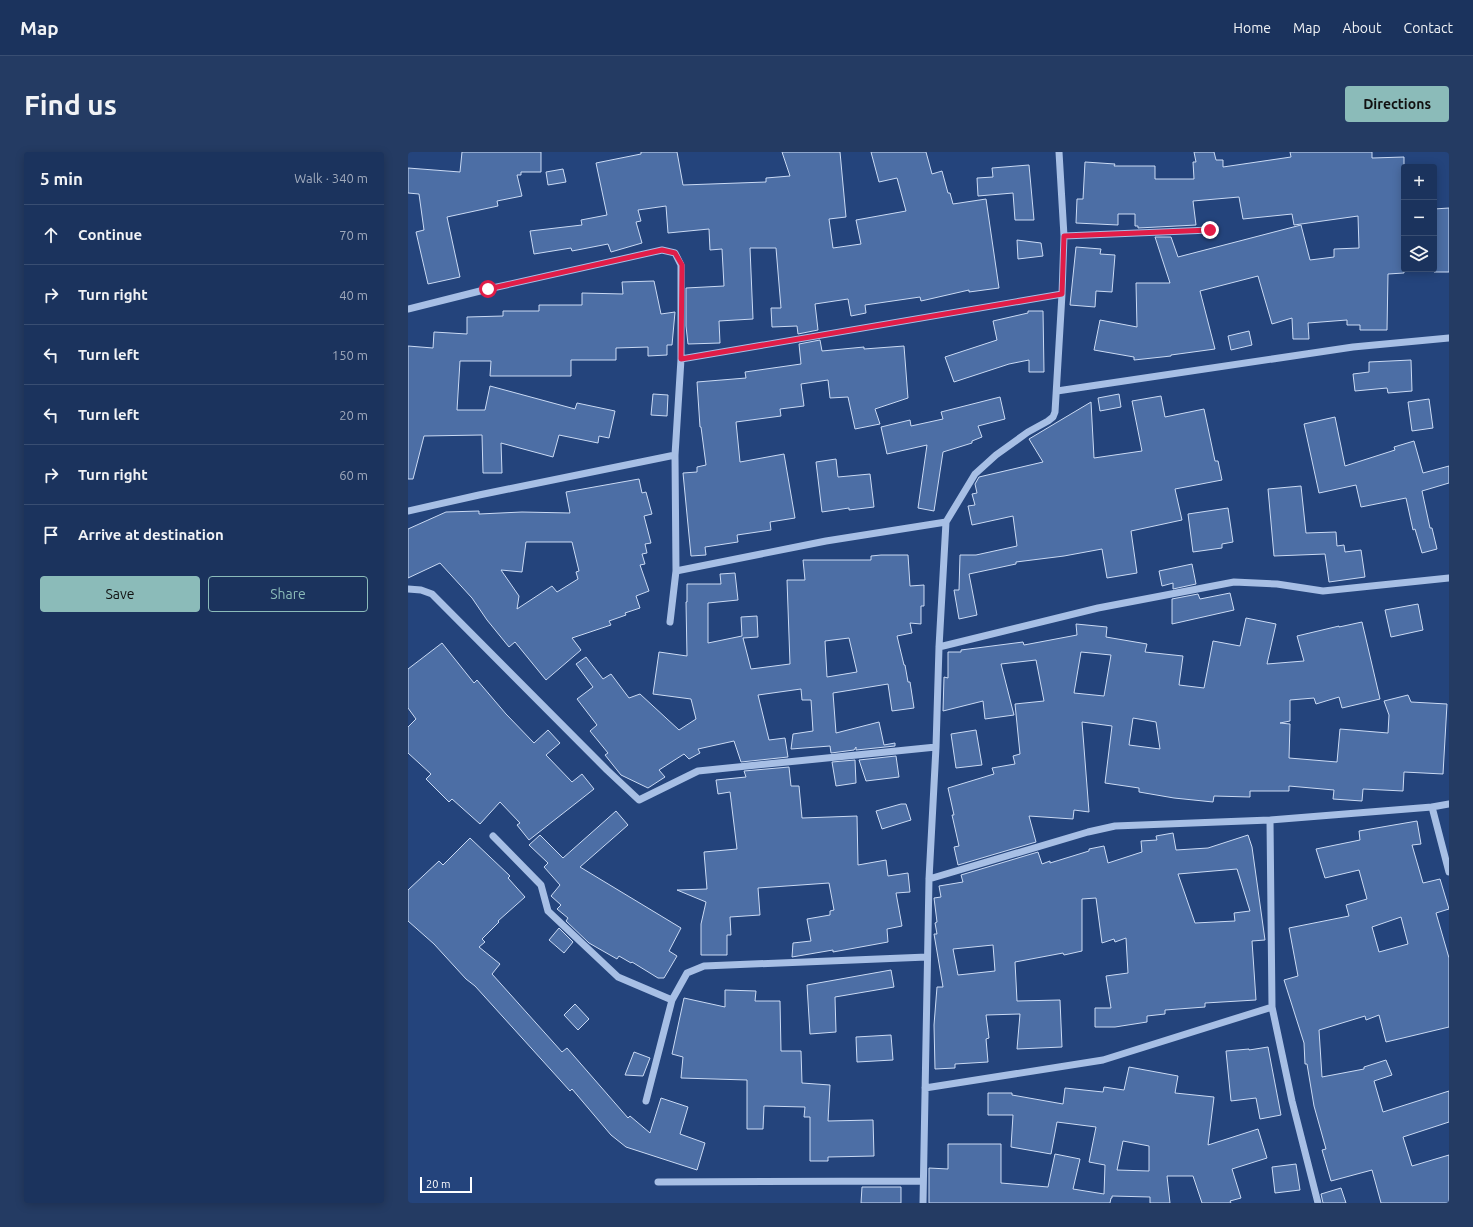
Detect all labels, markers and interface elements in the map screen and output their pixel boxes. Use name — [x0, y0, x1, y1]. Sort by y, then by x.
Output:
text: Map — [20, 17, 59, 39]
text: Home — [1233, 20, 1271, 36]
text: Map — [1293, 20, 1321, 36]
text: About — [1343, 20, 1382, 36]
text: Contact — [1404, 20, 1453, 36]
button: Directions — [1345, 86, 1449, 122]
text: Find us — [24, 89, 117, 120]
map controls — [1401, 164, 1437, 272]
button: + — [1401, 164, 1437, 200]
text: 5 min — [40, 169, 83, 188]
text: Walk · 340 m — [294, 171, 368, 185]
button: − — [1401, 200, 1437, 236]
route end — [1201, 221, 1219, 239]
icon: ahead — [40, 224, 62, 246]
text: Continue — [78, 226, 142, 243]
text: 70 m — [339, 228, 368, 242]
button: layers — [1401, 236, 1437, 272]
route start — [479, 280, 497, 298]
icon: right — [40, 284, 62, 306]
text: Turn right — [78, 286, 148, 303]
text: 40 m — [339, 288, 368, 302]
icon: left — [40, 344, 62, 366]
text: Turn left — [78, 346, 139, 363]
text: 150 m — [332, 348, 368, 362]
icon: left — [40, 404, 62, 426]
text: Turn left — [78, 406, 139, 423]
text: 20 m — [339, 408, 368, 422]
icon: right — [40, 464, 62, 486]
text: Turn right — [78, 466, 148, 483]
text: 60 m — [339, 468, 368, 482]
icon: arrive — [40, 524, 62, 546]
text: Arrive at destination — [78, 526, 224, 543]
button: Save — [40, 576, 200, 612]
button: Share — [208, 576, 368, 612]
scale bar — [420, 1175, 472, 1194]
text: 20 m — [426, 1178, 450, 1190]

